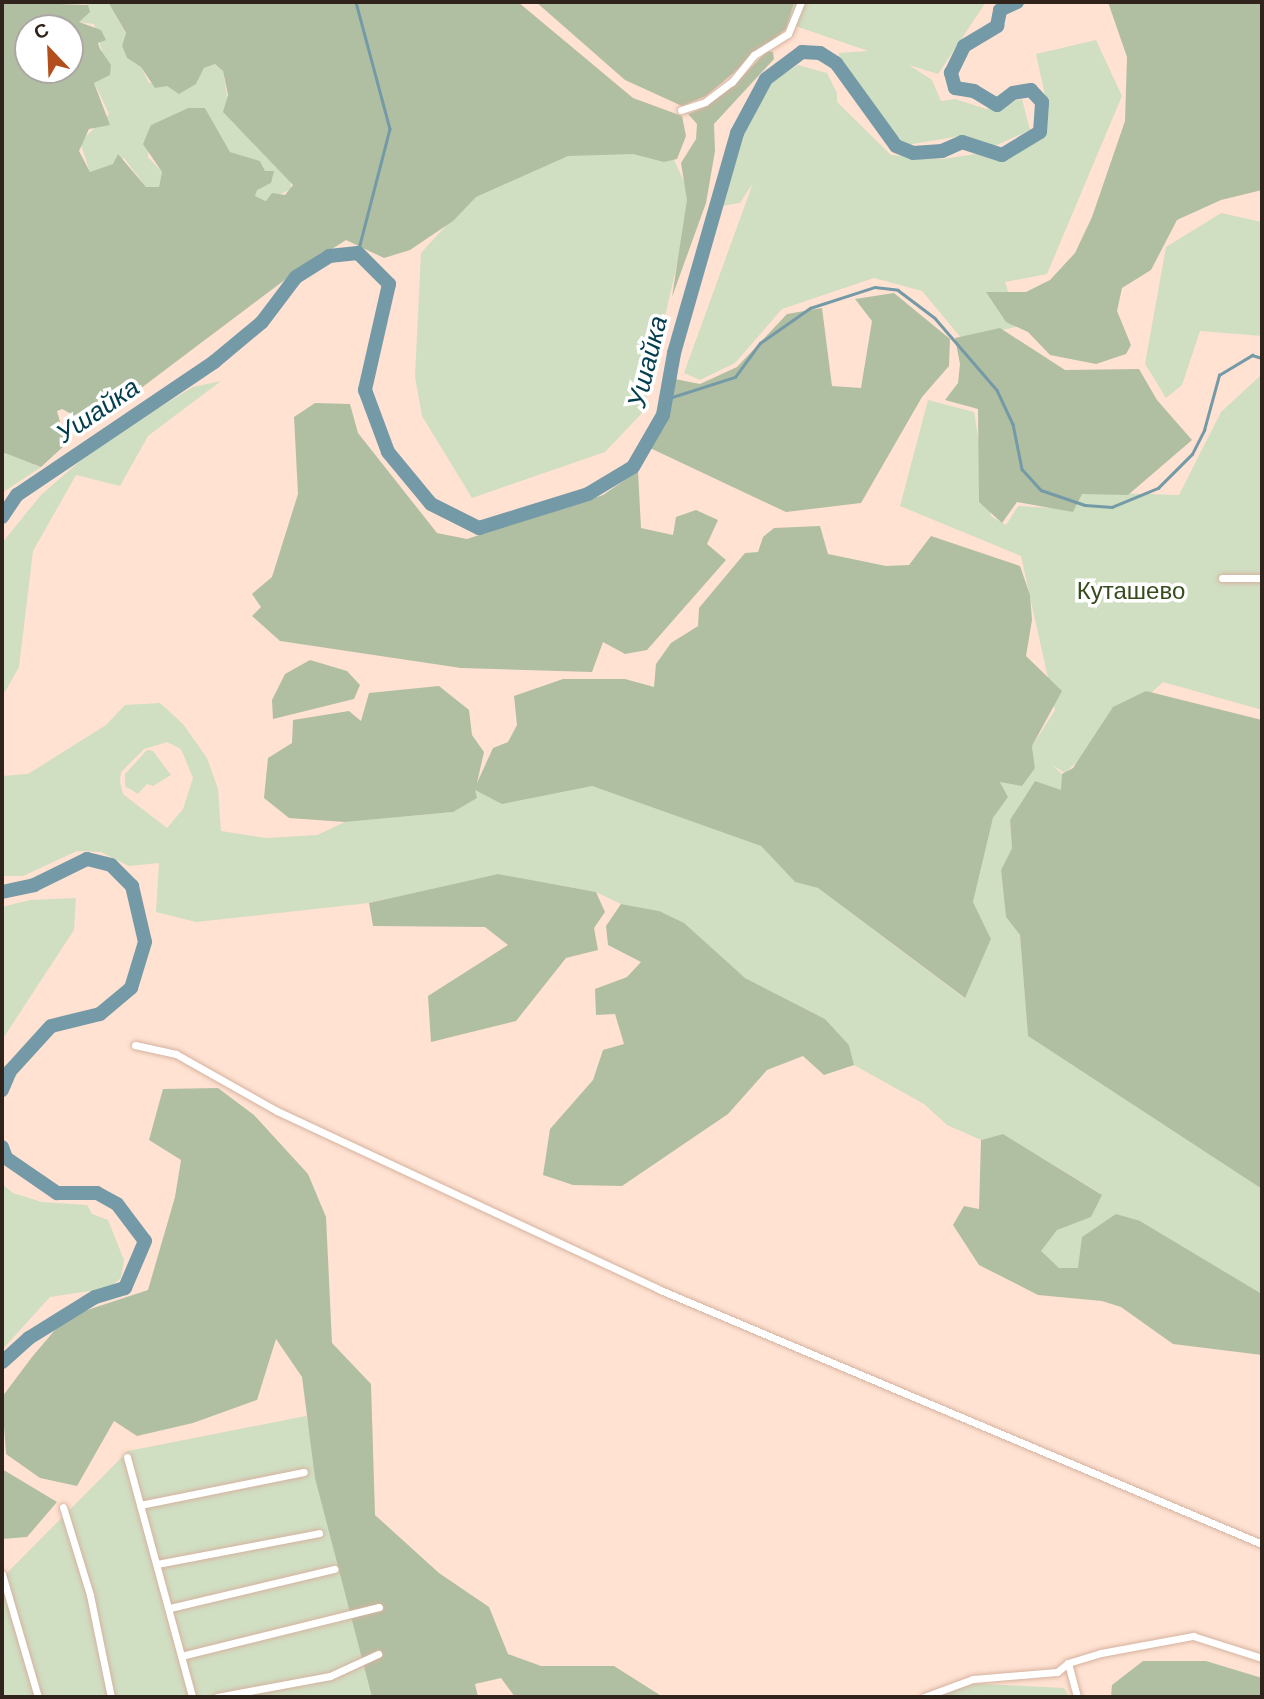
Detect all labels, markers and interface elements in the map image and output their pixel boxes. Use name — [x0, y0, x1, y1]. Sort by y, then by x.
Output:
north arrow — [14, 14, 84, 84]
text: С — [30, 17, 53, 45]
water label: Ушайка — [622, 313, 674, 411]
water label: Ушайка — [50, 372, 146, 450]
park label: Куташево — [1077, 577, 1185, 605]

